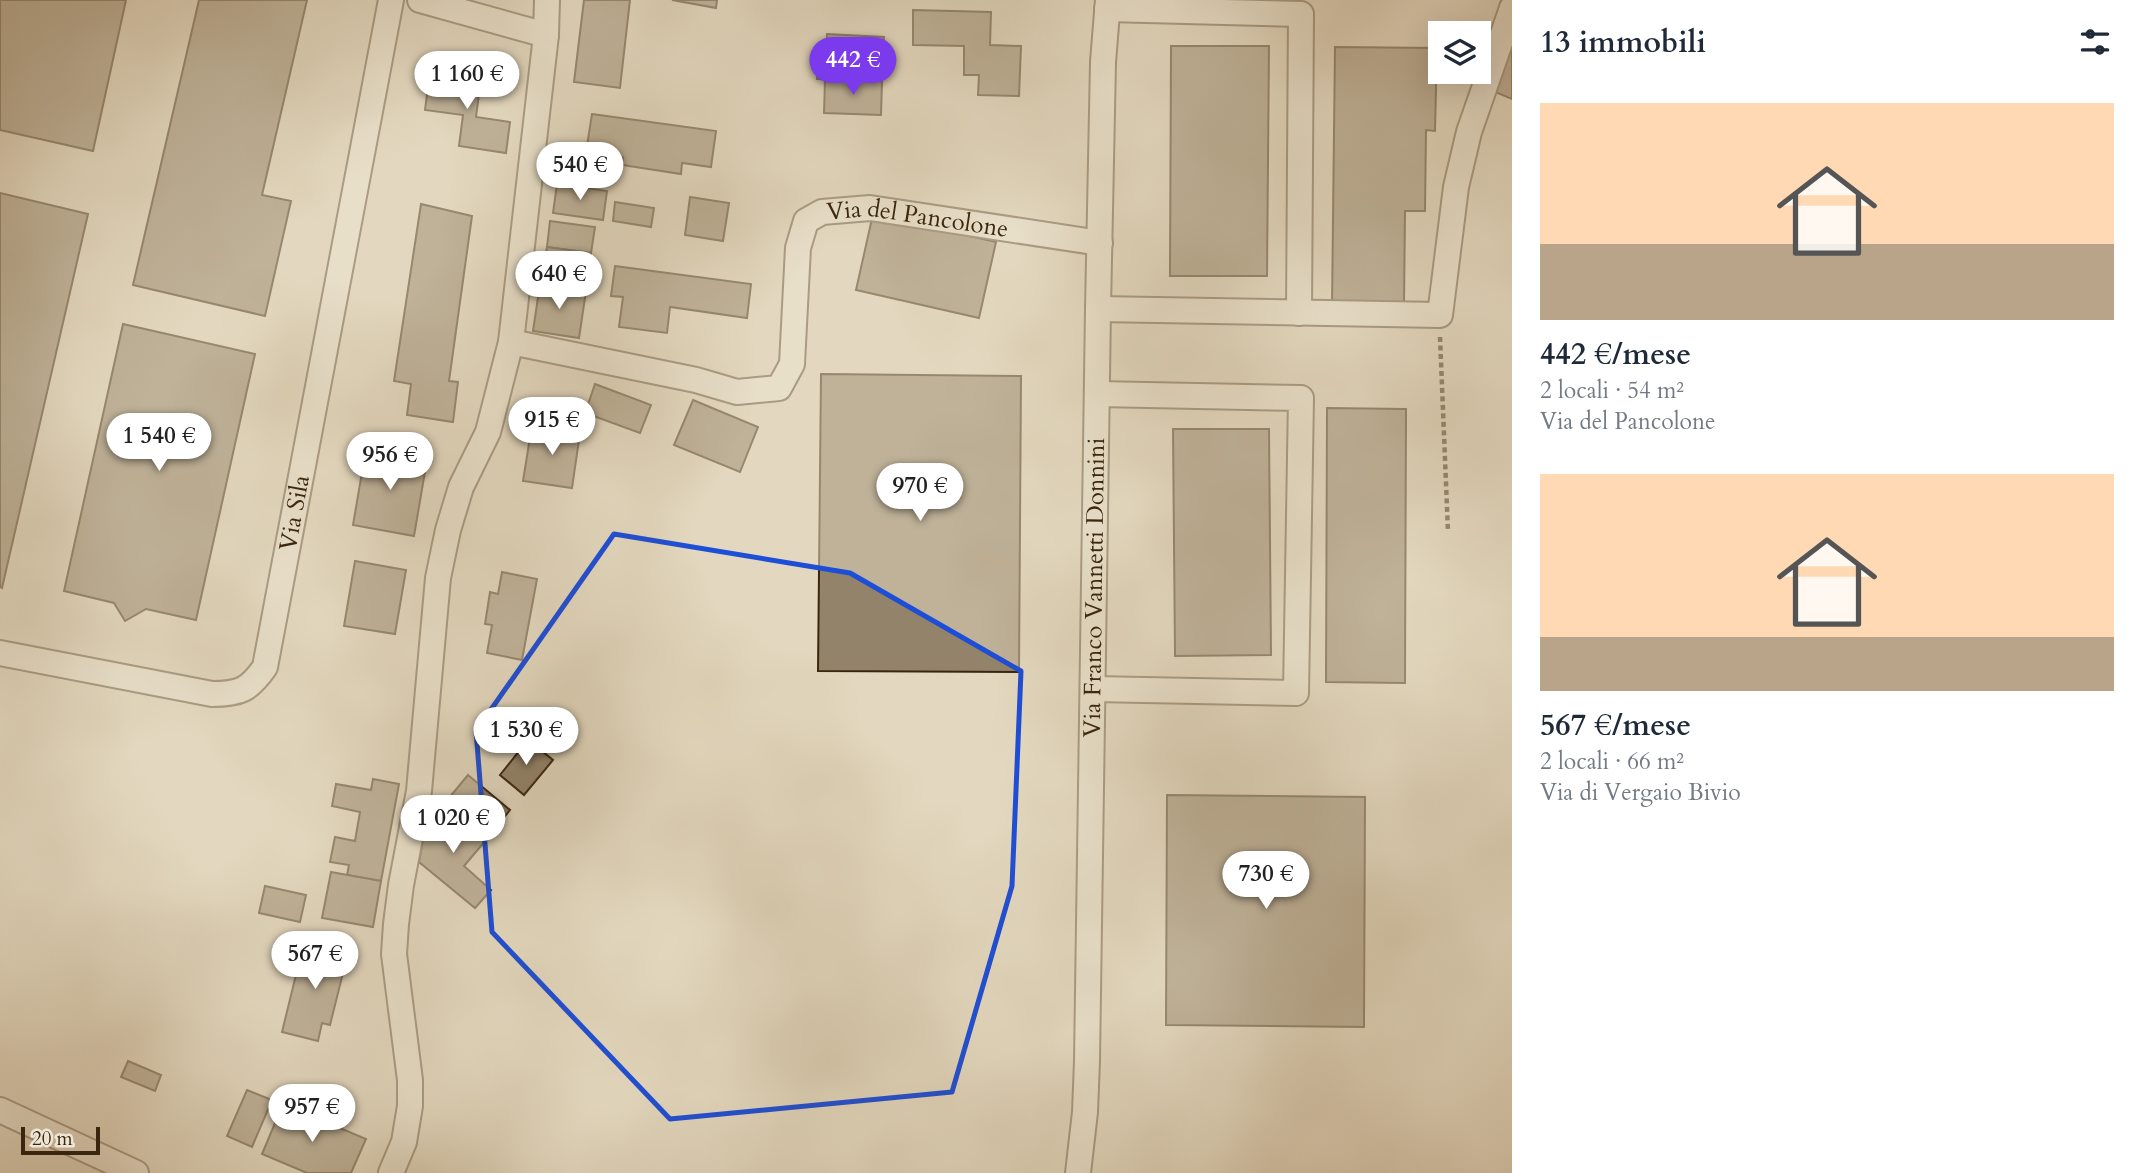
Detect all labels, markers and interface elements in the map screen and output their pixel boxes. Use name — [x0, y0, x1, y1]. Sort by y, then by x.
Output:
map controls — [1428, 21, 1491, 84]
button: layers — [1428, 21, 1491, 84]
text: 13 immobili — [1540, 22, 1706, 63]
icon: filters — [2076, 23, 2114, 61]
pin: 442 € — [804, 38, 902, 97]
text: 442 € — [825, 44, 881, 75]
pin: 1 160 € — [402, 52, 532, 111]
text: 1 160 € — [430, 58, 504, 89]
pin: 540 € — [531, 142, 629, 202]
icon: home — [1764, 148, 1890, 274]
text: 540 € — [552, 149, 608, 180]
street label: Via del Pancolone — [825, 192, 1011, 246]
pin: 640 € — [510, 252, 608, 311]
text: 640 € — [531, 258, 587, 289]
text: 442 €/mese — [1540, 334, 1691, 375]
text: 2 locali · 54 m² — [1540, 375, 1684, 406]
pin: 915 € — [503, 398, 601, 457]
text: 915 € — [524, 404, 580, 435]
text: Via del Pancolone — [1540, 406, 1716, 437]
pin: 1 540 € — [94, 414, 224, 473]
text: 1 540 € — [122, 420, 196, 451]
pin: 956 € — [341, 433, 439, 492]
street label: Via Franco Vannetti Donnini — [1076, 437, 1113, 738]
text: 956 € — [362, 439, 418, 470]
pin: 970 € — [871, 463, 969, 523]
text: 970 € — [892, 470, 948, 501]
street label: Via Sila — [271, 472, 318, 554]
icon: home — [1764, 519, 1890, 645]
text: 567 €/mese — [1540, 705, 1691, 746]
pin: 1 530 € — [461, 708, 591, 767]
text: 1 530 € — [489, 714, 563, 745]
text: 2 locali · 66 m² — [1540, 746, 1684, 777]
text: Via di Vergaio Bivio — [1540, 777, 1741, 808]
pin: 1 020 € — [388, 796, 518, 855]
text: 1 020 € — [416, 802, 490, 833]
pin: 730 € — [1217, 852, 1315, 911]
text: 730 € — [1238, 858, 1294, 889]
pin: 567 € — [266, 932, 364, 991]
text: 567 € — [287, 938, 343, 969]
pin: 957 € — [263, 1084, 361, 1144]
text: 957 € — [284, 1091, 340, 1122]
scale bar — [21, 1124, 100, 1156]
text: 20 m — [32, 1126, 73, 1152]

